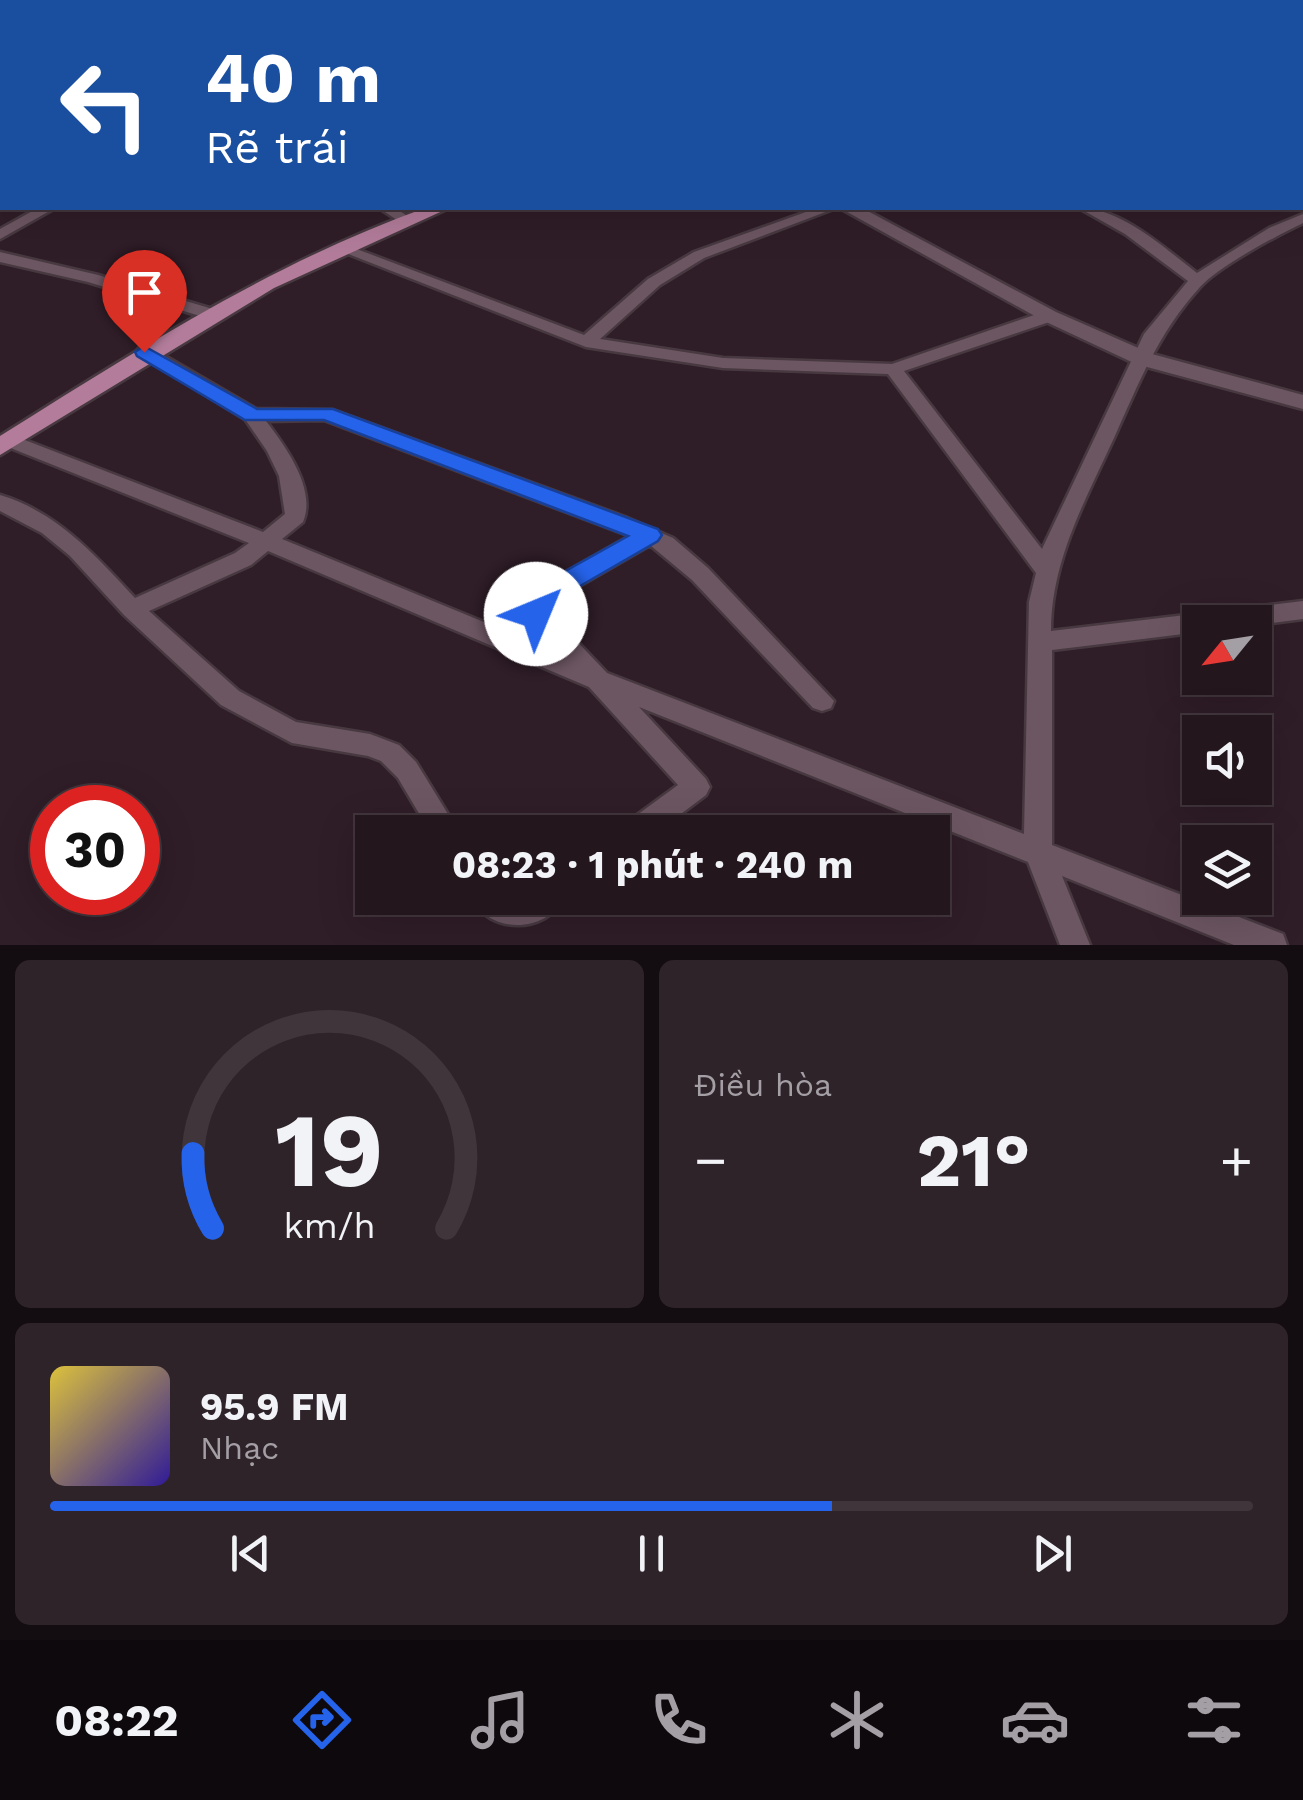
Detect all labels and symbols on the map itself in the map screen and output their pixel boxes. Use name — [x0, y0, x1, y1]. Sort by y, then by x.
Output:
pin — [102, 250, 187, 353]
position arrow — [484, 562, 588, 666]
north arrow — [1182, 605, 1272, 695]
speed limit sign: 30 — [30, 785, 160, 915]

